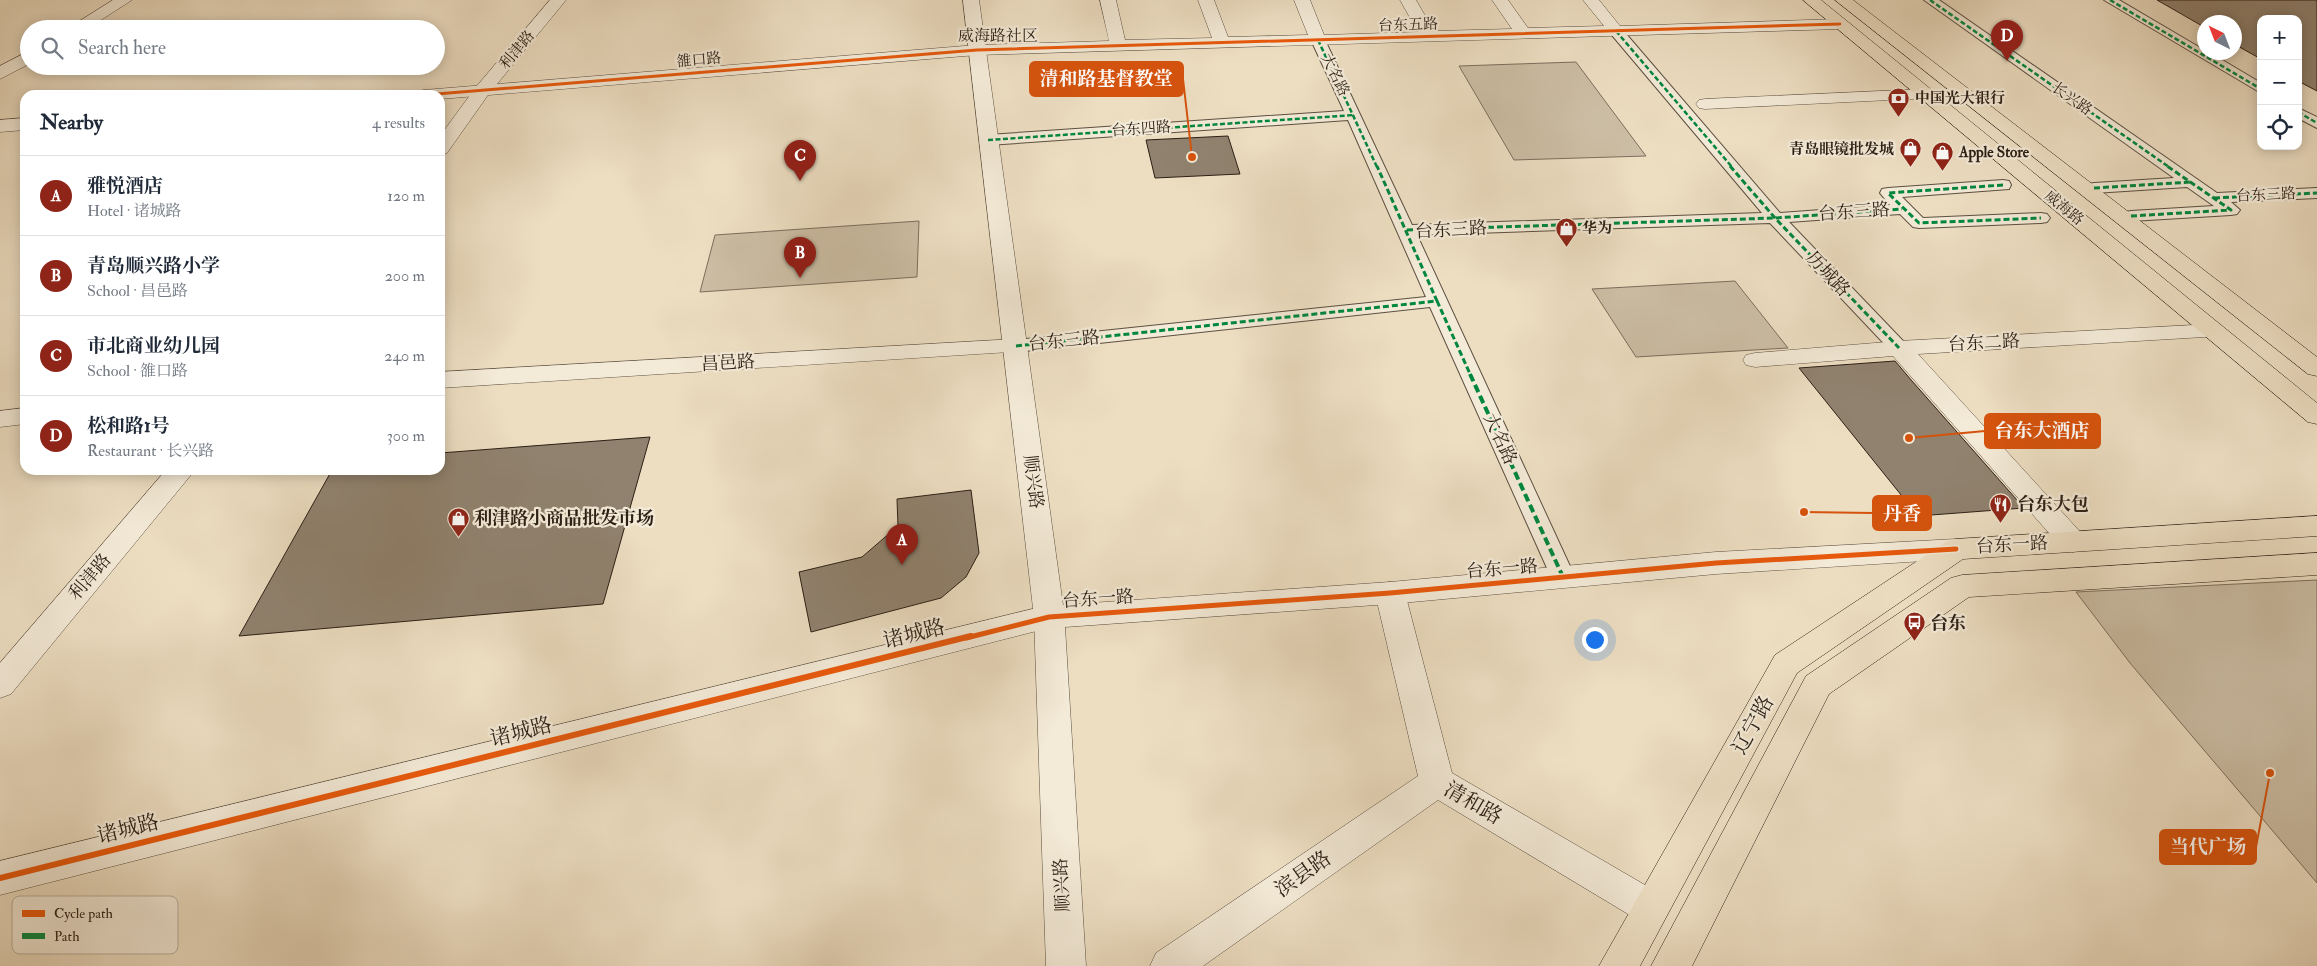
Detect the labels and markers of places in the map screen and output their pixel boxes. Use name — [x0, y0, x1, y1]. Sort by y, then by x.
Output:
pin: D — [1991, 20, 2023, 61]
callout: 清和路基督教堂 — [1030, 62, 1183, 96]
bank icon: 中国光大银行 — [1887, 86, 1911, 117]
place label: 中国光大银行 — [1915, 89, 2005, 108]
shop icon: 青岛眼镜批发城 — [1898, 137, 1922, 168]
pin: C — [784, 140, 816, 181]
place label: 青岛眼镜批发城 — [1789, 140, 1894, 159]
shop icon: Apple Store — [1931, 140, 1955, 171]
place label: Apple Store — [1958, 143, 2030, 163]
shop icon: 华为 — [1554, 216, 1578, 247]
place label: 华为 — [1582, 219, 1612, 238]
pin: B — [784, 237, 816, 278]
callout: 台东大酒店 — [1985, 414, 2100, 448]
restaurant icon: 台东大包 — [1989, 492, 2013, 523]
place label: 台东大包 — [2017, 493, 2089, 516]
callout: 丹香 — [1873, 496, 1931, 530]
shop icon: 利津路小商品批发市场 — [446, 506, 470, 537]
place label: 利津路小商品批发市场 — [474, 507, 654, 530]
pin: A — [886, 524, 918, 565]
bus stop icon: 台东 — [1902, 611, 1926, 642]
place label: 台东 — [1930, 612, 1966, 635]
callout: 当代广场 — [2160, 830, 2256, 864]

